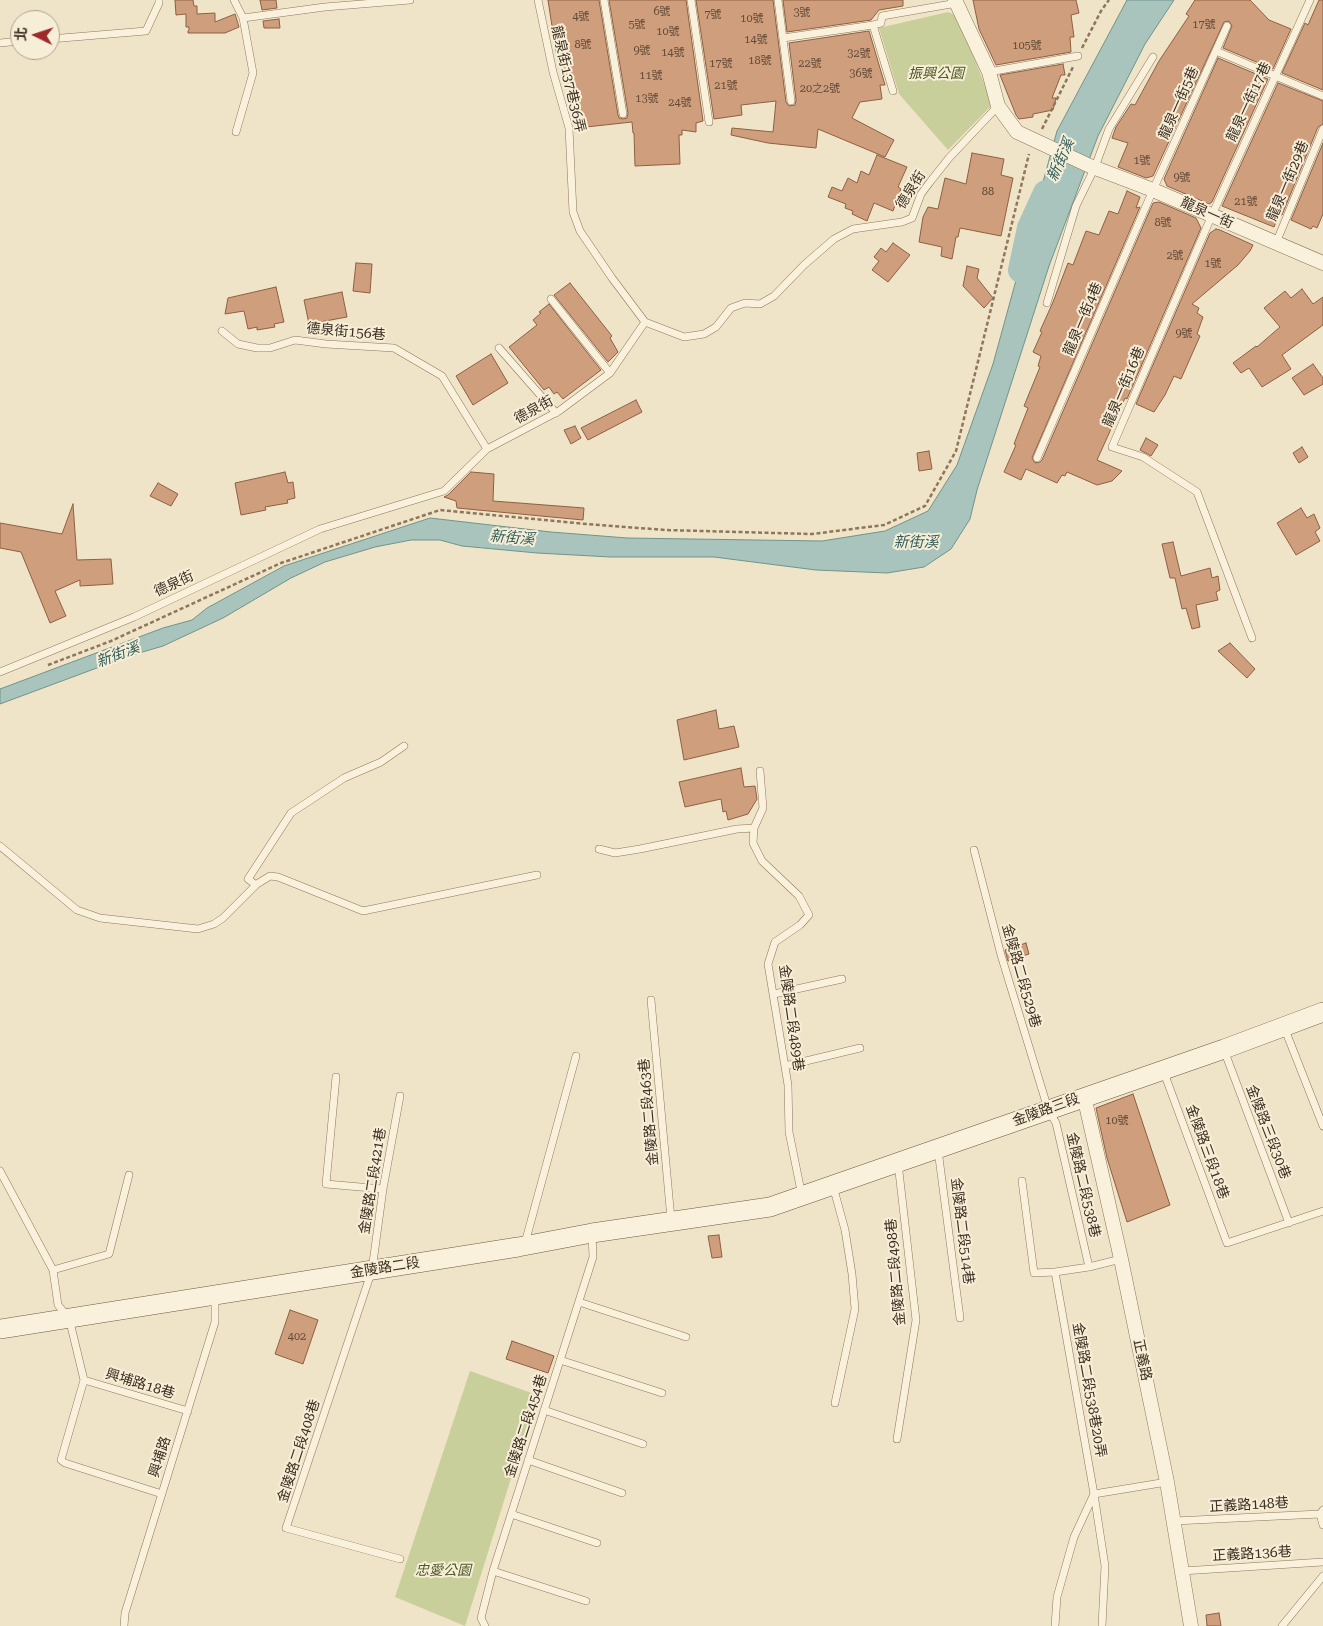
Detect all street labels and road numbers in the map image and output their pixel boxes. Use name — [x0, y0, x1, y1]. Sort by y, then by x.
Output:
street label: 龍泉街137巷36弄 — [548, 24, 588, 134]
street label: 龍泉一街17巷 — [1223, 60, 1275, 144]
street label: 龍泉一街5巷 — [1155, 64, 1203, 142]
street label: 龍泉一街29巷 — [1264, 138, 1312, 224]
street label: 德泉街 — [893, 168, 929, 212]
street label: 龍泉一街 — [1178, 194, 1236, 232]
street label: 龍泉一街4巷 — [1060, 280, 1106, 358]
street label: 德泉街156巷 — [306, 320, 386, 344]
street label: 龍泉一街16巷 — [1100, 344, 1148, 430]
street label: 德泉街 — [512, 392, 556, 428]
street label: 德泉街 — [151, 568, 197, 600]
street label: 金陵路二段529巷 — [998, 922, 1044, 1030]
street label: 金陵路二段489巷 — [775, 964, 807, 1072]
street label: 金陵路二段463巷 — [636, 1058, 662, 1166]
street label: 金陵路三段30巷 — [1242, 1082, 1294, 1182]
street label: 金陵路三段 — [1010, 1090, 1082, 1130]
street label: 金陵路三段18巷 — [1182, 1102, 1232, 1202]
street label: 金陵路二段421巷 — [356, 1127, 390, 1235]
street label: 金陵路二段538巷 — [1063, 1131, 1103, 1239]
street label: 金陵路二段514巷 — [947, 1177, 977, 1285]
street label: 金陵路二段498巷 — [883, 1218, 909, 1326]
street label: 金陵路二段 — [349, 1254, 421, 1282]
street label: 金陵路二段538巷20弄 — [1069, 1321, 1109, 1459]
street label: 正義路 — [1129, 1338, 1155, 1382]
street label: 興埔路18巷 — [103, 1365, 177, 1403]
street label: 金陵路二段454巷 — [501, 1372, 551, 1480]
street label: 金陵路二段408巷 — [274, 1397, 324, 1505]
street label: 興埔路 — [146, 1434, 174, 1480]
street label: 正義路148巷 — [1209, 1495, 1289, 1515]
street label: 正義路136巷 — [1212, 1544, 1292, 1564]

